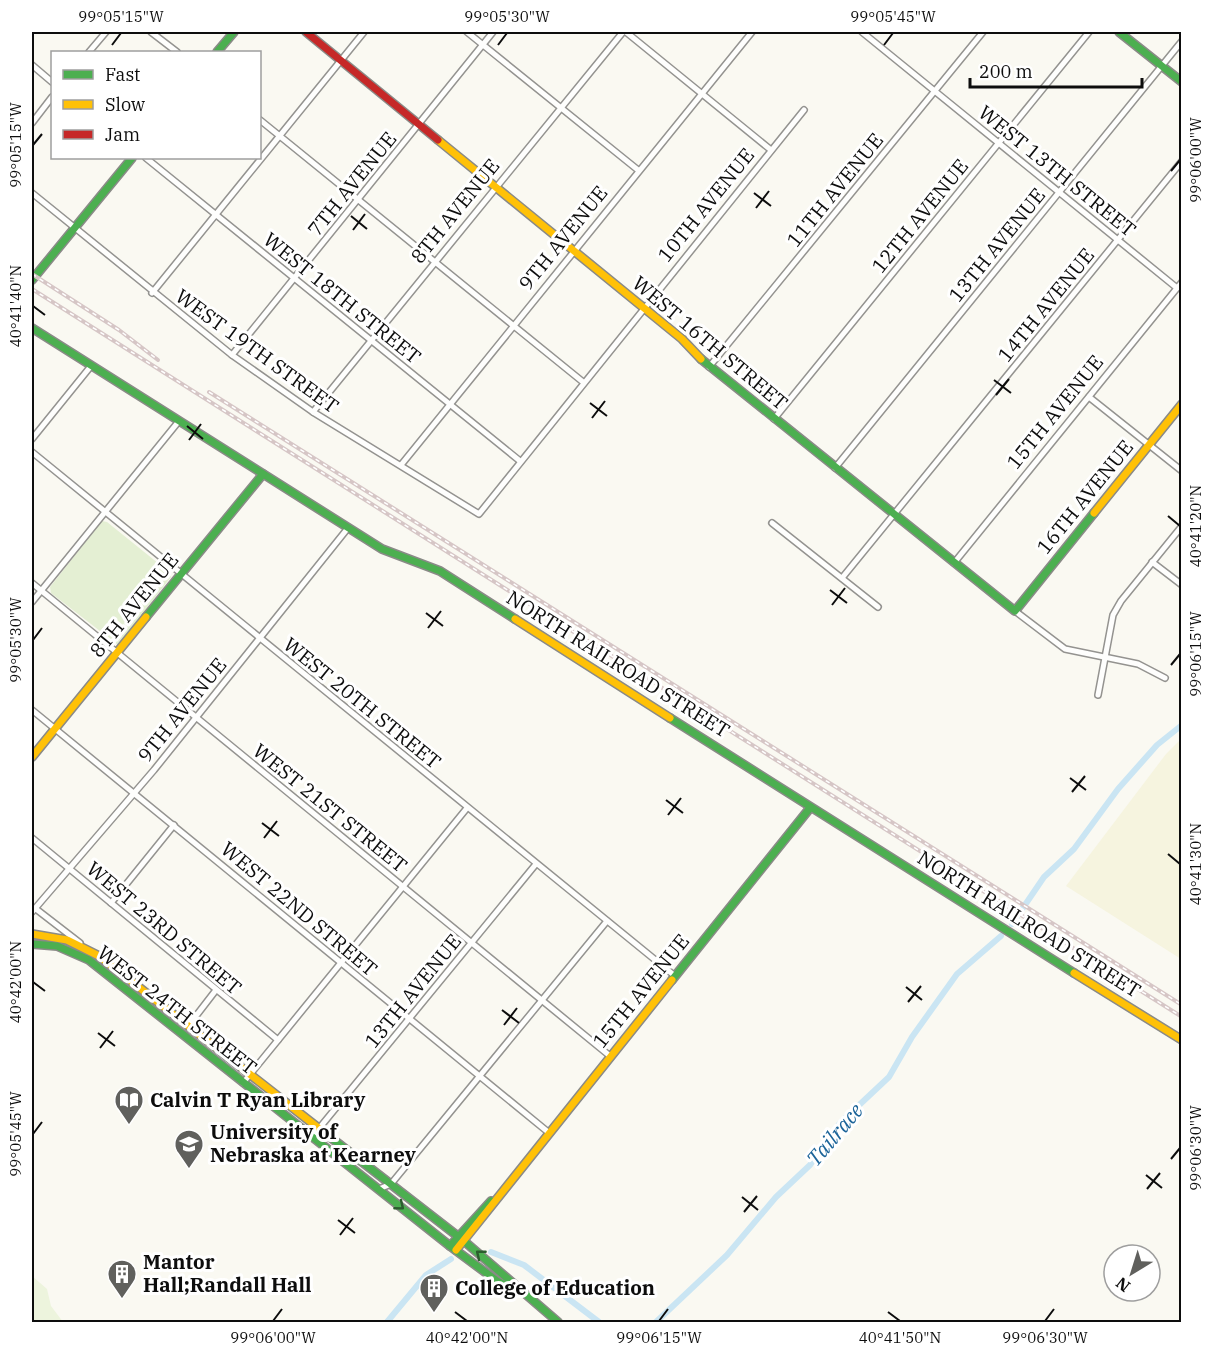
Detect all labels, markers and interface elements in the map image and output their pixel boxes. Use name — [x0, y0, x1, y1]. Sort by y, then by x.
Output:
text: 99°05'15"W — [78, 7, 164, 26]
text: 99°05'30"W — [464, 7, 550, 26]
text: 99°05'45"W — [850, 7, 936, 26]
legend — [51, 51, 261, 159]
scale bar — [970, 51, 1142, 89]
text: 200 m — [979, 60, 1033, 83]
text: Fast — [105, 63, 140, 86]
text: Slow — [105, 93, 145, 116]
street label: WEST 13TH STREET — [973, 99, 1142, 243]
text: 99°05'15"W — [6, 102, 25, 188]
text: 99°06'00"W — [1186, 117, 1205, 203]
text: Jam — [105, 123, 140, 146]
street label: 7TH AVENUE — [301, 126, 402, 242]
street label: 11TH AVENUE — [780, 127, 889, 252]
street label: 10TH AVENUE — [651, 142, 760, 267]
street label: 8TH AVENUE — [404, 153, 505, 269]
street label: 12TH AVENUE — [865, 153, 974, 278]
street label: 9TH AVENUE — [512, 180, 613, 296]
street label: 13TH AVENUE — [942, 182, 1051, 307]
street label: WEST 18TH STREET — [258, 226, 427, 370]
street label: 14TH AVENUE — [991, 242, 1100, 367]
text: 40°41'40"N — [6, 265, 25, 347]
street label: WEST 16TH STREET — [627, 269, 794, 416]
street label: WEST 19TH STREET — [170, 282, 344, 419]
street label: 15TH AVENUE — [1000, 349, 1109, 474]
street label: 16TH AVENUE — [1030, 434, 1139, 559]
text: 40°41'20"N — [1186, 485, 1205, 567]
street label: 8TH AVENUE — [83, 547, 184, 663]
street label: NORTH RAILROAD STREET — [501, 584, 735, 744]
text: 99°05'30"W — [6, 597, 25, 683]
text: 99°06'15"W — [1186, 611, 1205, 697]
street label: WEST 20TH STREET — [278, 631, 447, 775]
street label: 9TH AVENUE — [131, 652, 232, 768]
street label: WEST 21ST STREET — [248, 737, 413, 878]
text: 40°41'30"N — [1186, 823, 1205, 905]
street label: WEST 22ND STREET — [215, 835, 383, 982]
street label: NORTH RAILROAD STREET — [912, 844, 1146, 1004]
street label: WEST 23RD STREET — [81, 855, 247, 1000]
street label: 13TH AVENUE — [358, 928, 467, 1053]
street label: 15TH AVENUE — [586, 928, 695, 1053]
street label: WEST 24TH STREET — [92, 939, 263, 1080]
text: 40°42'00"N — [6, 941, 25, 1023]
library icon: Calvin T Ryan Library — [113, 1084, 145, 1126]
place label: Calvin T Ryan Library — [150, 1086, 366, 1113]
text: 99°05'45"W — [6, 1091, 25, 1177]
water label: Tailrace — [800, 1097, 869, 1172]
text: 99°06'30"W — [1186, 1105, 1205, 1191]
place label: University of Nebraska at Kearney — [210, 1118, 417, 1168]
school or university icon: University of Nebraska at Kearney — [173, 1128, 205, 1170]
one-way arrow — [394, 1199, 405, 1210]
north arrow — [1102, 1243, 1162, 1303]
place label: Mantor Hall;Randall Hall — [143, 1248, 312, 1298]
one-way arrow — [476, 1251, 487, 1262]
building icon: Mantor Hall;Randall Hall — [106, 1258, 138, 1300]
building icon: College of Education — [418, 1272, 450, 1314]
text: N — [1112, 1273, 1134, 1297]
place label: College of Education — [455, 1274, 655, 1301]
text: 99°06'00"W — [230, 1328, 316, 1347]
text: 40°42'00"N — [426, 1328, 508, 1347]
text: 99°06'15"W — [616, 1328, 702, 1347]
text: 40°41'50"N — [859, 1328, 941, 1347]
text: 99°06'30"W — [1002, 1328, 1088, 1347]

